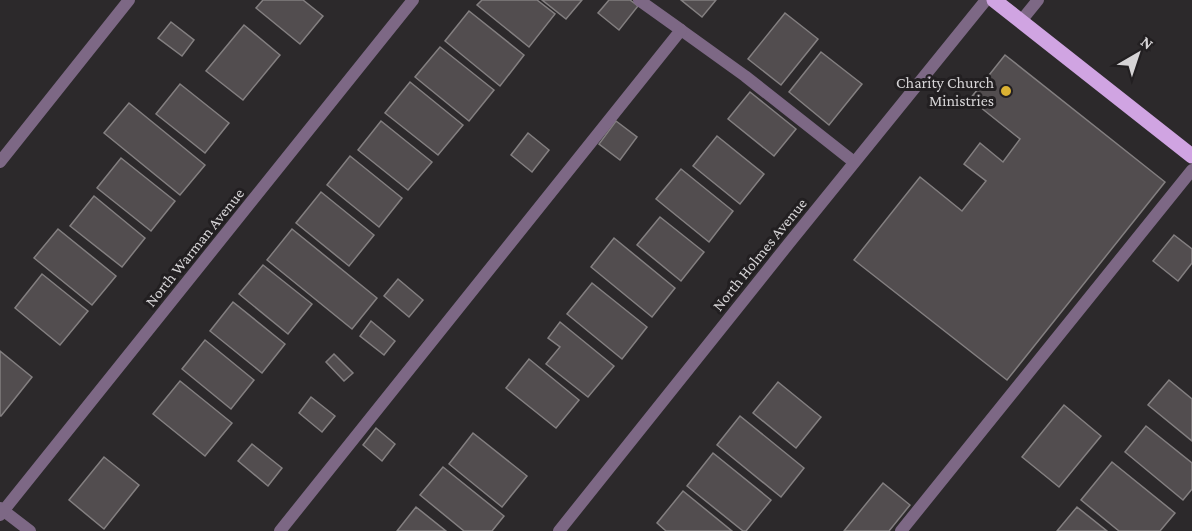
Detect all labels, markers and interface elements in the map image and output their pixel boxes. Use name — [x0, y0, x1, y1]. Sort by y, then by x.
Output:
north arrow — [1108, 24, 1168, 84]
text: N — [1138, 33, 1157, 53]
place label: Charity Church Ministries — [896, 74, 994, 109]
marker: Charity Church Ministries — [999, 84, 1013, 98]
street label: North Warman Avenue — [142, 185, 247, 310]
street label: North Holmes Avenue — [709, 195, 810, 314]

